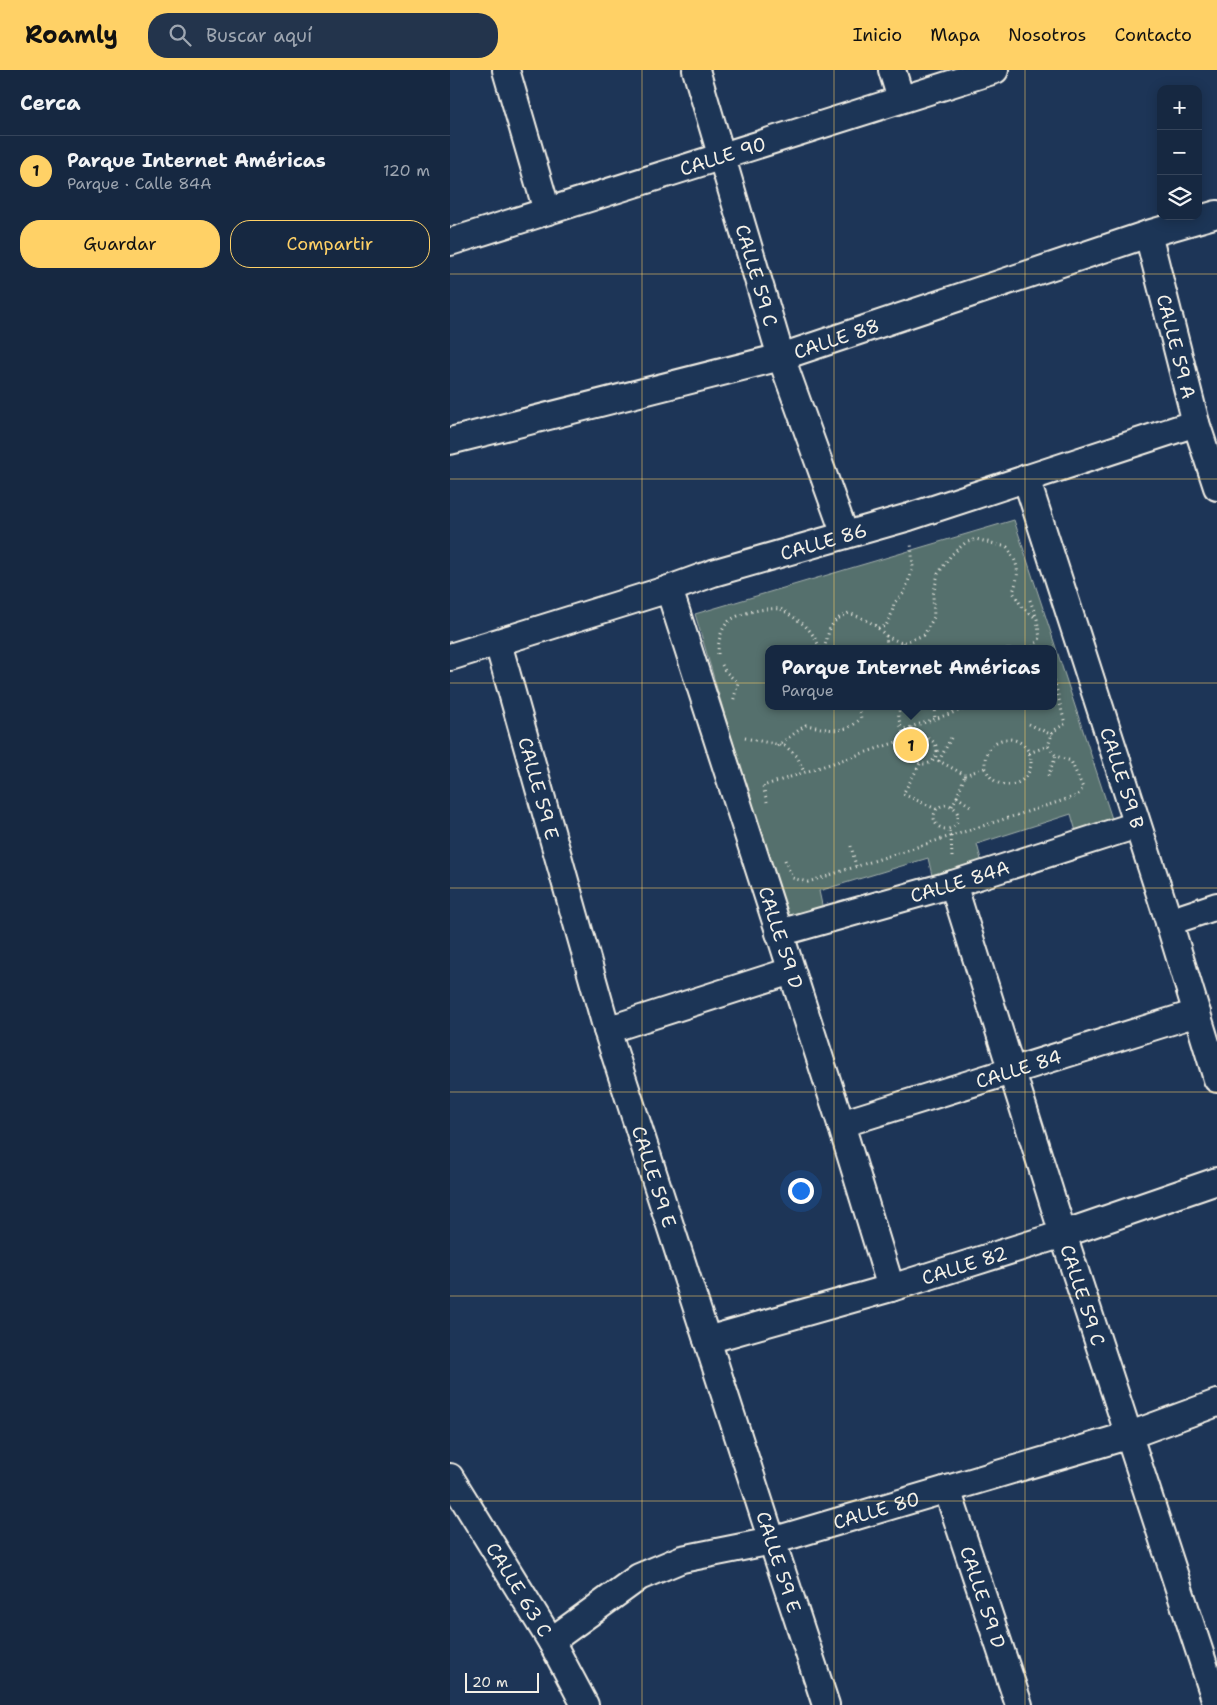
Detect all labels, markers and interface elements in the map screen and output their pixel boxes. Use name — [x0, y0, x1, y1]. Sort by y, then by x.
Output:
search box — [148, 13, 498, 58]
text: Roamly — [25, 19, 118, 51]
icon: search — [166, 21, 194, 49]
text: Buscar aquí — [206, 23, 312, 48]
text: Inicio — [853, 23, 902, 47]
text: Mapa — [930, 23, 980, 47]
text: Nosotros — [1008, 23, 1086, 47]
text: Contacto — [1114, 23, 1192, 47]
map controls — [1157, 85, 1202, 220]
button: + — [1157, 85, 1202, 130]
text: Cerca — [20, 89, 81, 117]
button: − — [1157, 130, 1202, 175]
street label: CALLE 90 — [677, 131, 769, 182]
text: Parque Internet Américas — [67, 148, 326, 173]
text: 1 — [32, 160, 40, 181]
text: 120 m — [383, 160, 430, 181]
text: Parque · Calle 84A — [67, 173, 212, 194]
button: layers — [1157, 175, 1202, 220]
button: Guardar — [20, 220, 220, 268]
button: Compartir — [230, 220, 430, 268]
street label: CALLE 59 C — [729, 221, 783, 329]
street label: CALLE 59 A — [1151, 291, 1201, 402]
street label: CALLE 88 — [790, 313, 883, 365]
street label: CALLE 86 — [777, 518, 870, 566]
popup — [765, 645, 1057, 710]
text: Parque Internet Américas — [782, 655, 1040, 680]
text: Parque — [782, 680, 834, 701]
street label: CALLE 59 B — [1094, 724, 1150, 832]
pin: 1 — [895, 726, 927, 764]
street label: CALLE 59 E — [512, 734, 565, 843]
street label: CALLE 84A — [907, 855, 1013, 908]
street label: CALLE 59 D — [752, 883, 809, 992]
street label: CALLE 84 — [973, 1044, 1065, 1094]
street label: CALLE 59 E — [626, 1123, 682, 1231]
your location — [788, 1178, 814, 1204]
street label: CALLE 82 — [918, 1240, 1010, 1291]
street label: CALLE 59 C — [1054, 1241, 1111, 1349]
street label: CALLE 80 — [830, 1486, 923, 1535]
street label: CALLE 59 E — [750, 1508, 807, 1616]
street label: CALLE 63 C — [480, 1538, 557, 1642]
street label: CALLE 59 D — [954, 1543, 1011, 1652]
scale bar — [465, 1670, 539, 1693]
text: 20 m — [472, 1673, 508, 1691]

